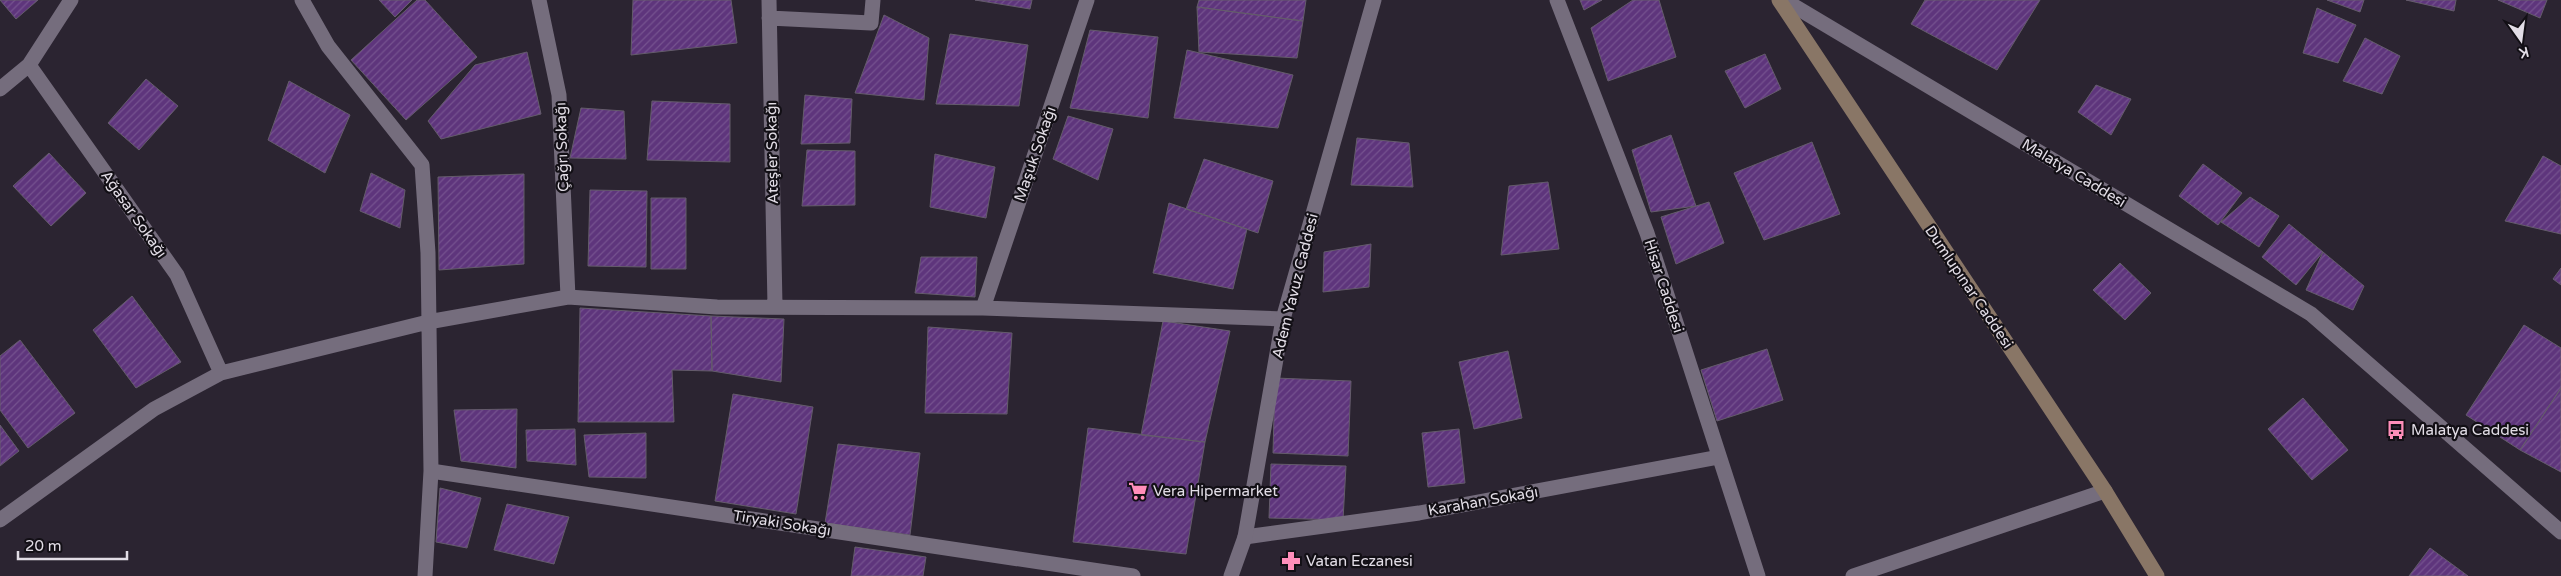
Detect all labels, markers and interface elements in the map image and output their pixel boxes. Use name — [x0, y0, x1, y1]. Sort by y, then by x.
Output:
north arrow — [2496, 15, 2546, 65]
text: K — [2517, 43, 2531, 62]
street label: Çağrı Sokağı — [551, 102, 573, 192]
street label: Ateşler Sokağı — [762, 102, 782, 204]
street label: Maşuk Sokağı — [1010, 104, 1060, 204]
street label: Malatya Caddesi — [2019, 135, 2129, 211]
street label: Ağasar Sokağı — [97, 167, 171, 261]
street label: Adem Yavuz Caddesi — [1268, 212, 1322, 360]
street label: Dumlupınar Caddesi — [1921, 222, 2017, 352]
street label: Hisar Caddesi — [1640, 237, 1688, 335]
bus stop icon: Malatya Caddesi — [2385, 419, 2407, 441]
place label: Malatya Caddesi — [2411, 421, 2529, 439]
supermarket icon: Vera Hipermarket — [1127, 480, 1149, 502]
place label: Vera Hipermarket — [1153, 482, 1278, 500]
street label: Karahan Sokağı — [1427, 482, 1539, 520]
street label: Tiryaki Sokağı — [732, 506, 832, 540]
scale bar — [18, 528, 126, 560]
text: 20 m — [25, 537, 62, 555]
pharmacy icon: Vatan Eczanesi — [1280, 550, 1302, 572]
place label: Vatan Eczanesi — [1306, 552, 1413, 570]

